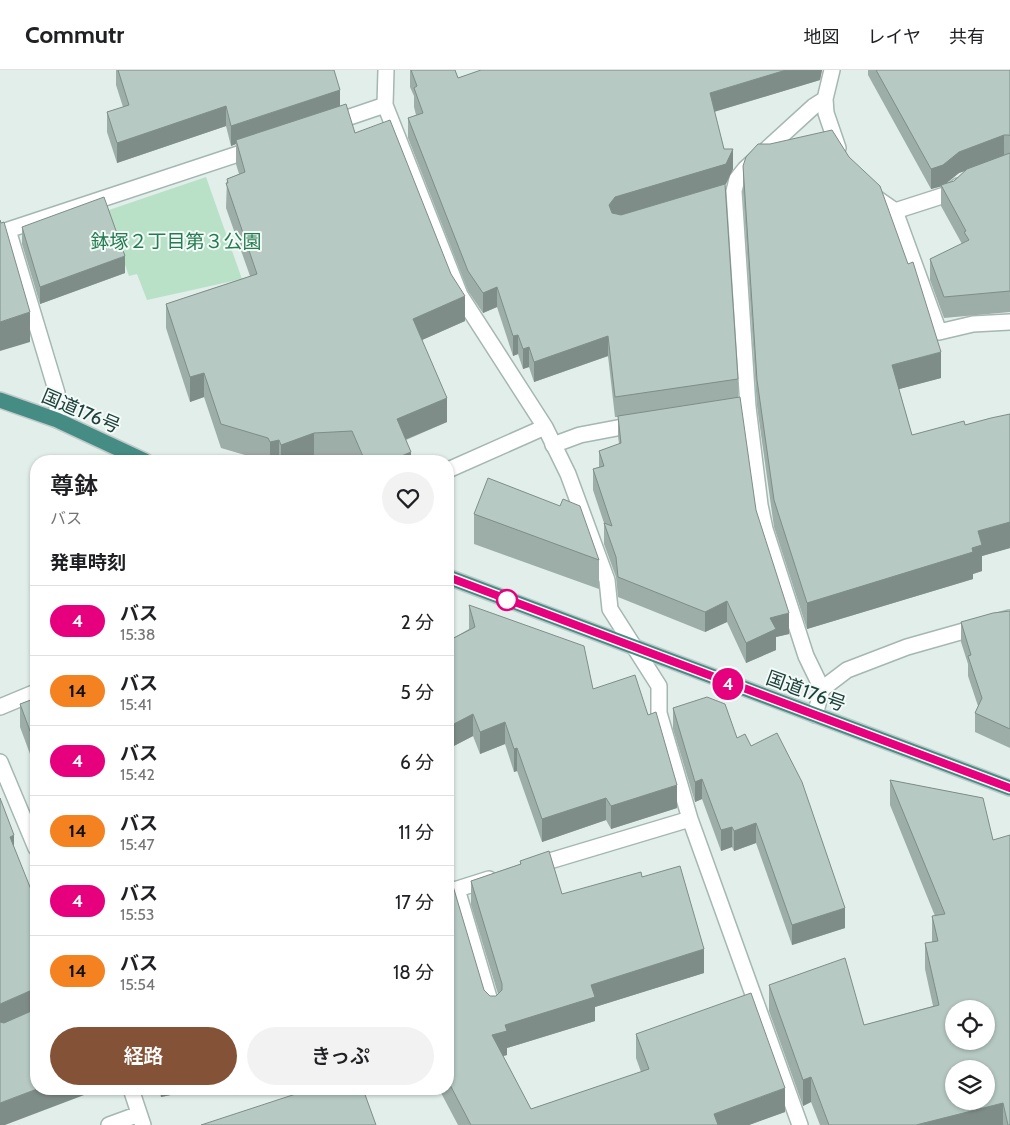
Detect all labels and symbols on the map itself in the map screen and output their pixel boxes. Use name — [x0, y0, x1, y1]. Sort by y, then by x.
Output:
park label: 鉢塚２丁目第３公園 — [90, 230, 262, 253]
street label: 国道176号 — [38, 384, 124, 438]
unlabelled marker — [496, 589, 518, 611]
street label: 国道176号 — [763, 666, 849, 716]
line badge: 4 — [712, 668, 744, 700]

